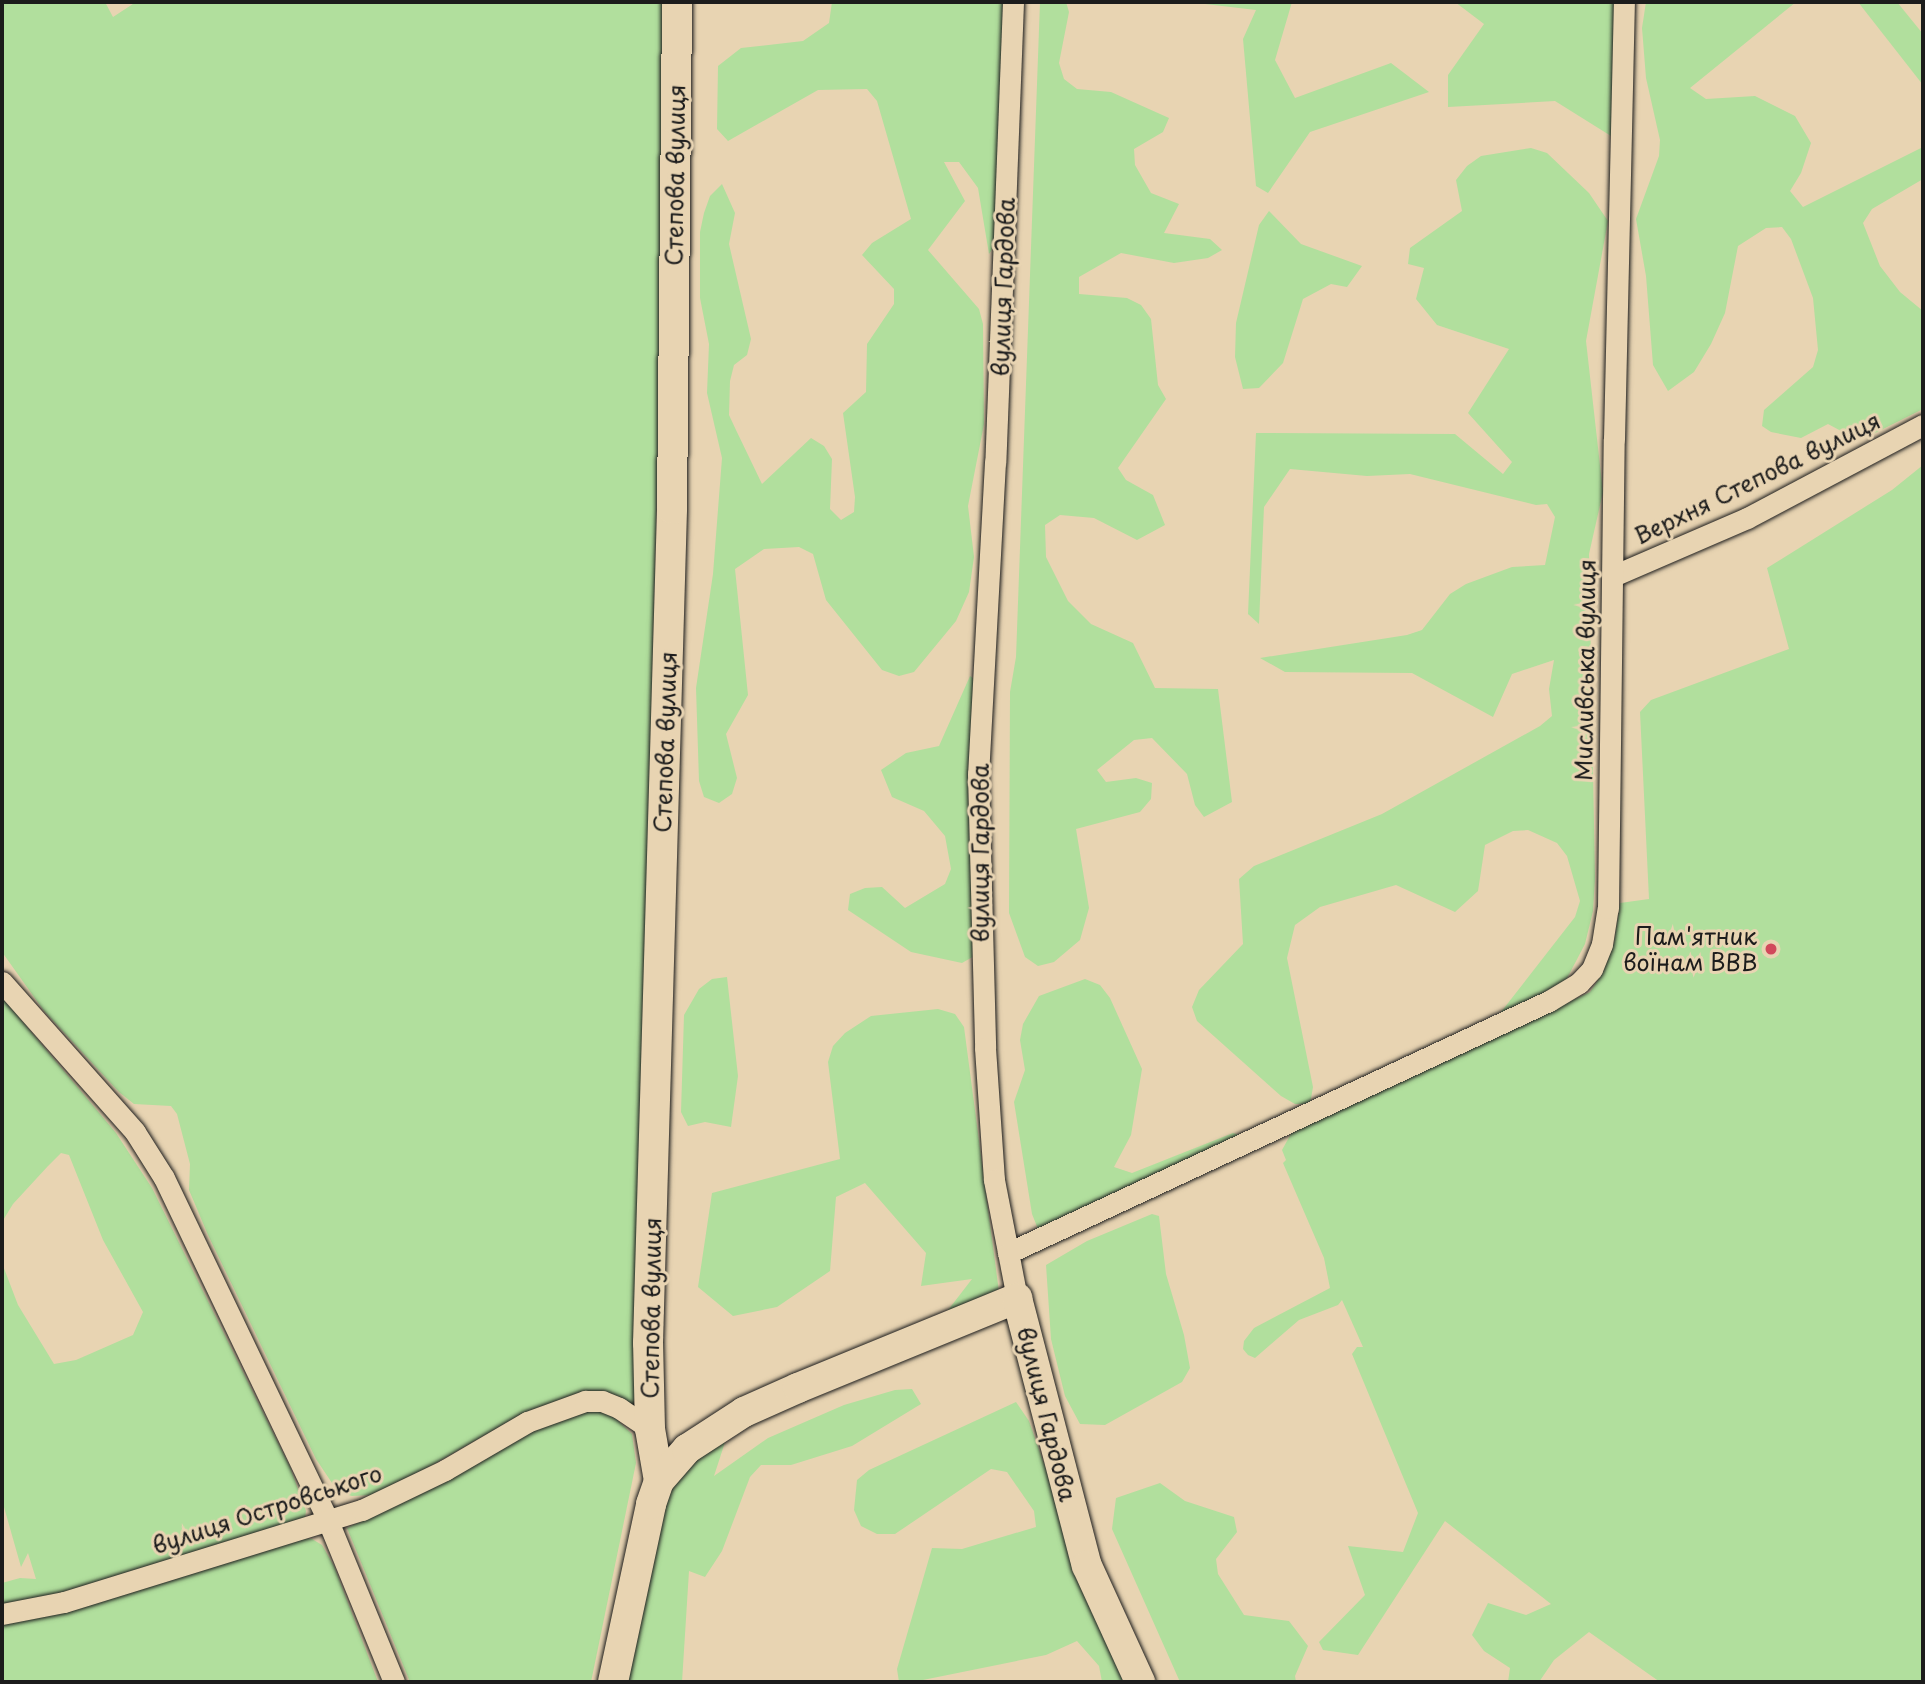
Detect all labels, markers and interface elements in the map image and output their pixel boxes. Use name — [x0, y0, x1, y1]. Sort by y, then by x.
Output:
street label: Степова вулиця — [660, 84, 690, 266]
street label: вулиця Гардова — [986, 197, 1020, 377]
street label: Верхня Степова вулиця — [1629, 406, 1885, 550]
street label: Мисливська вулиця — [1569, 558, 1601, 782]
street label: Степова вулиця — [648, 650, 682, 834]
street label: вулиця Гардова — [966, 763, 994, 943]
place label: Пам'ятник воїнам ВВВ — [1623, 922, 1757, 976]
marker: Пам'ятник воїнам ВВВ — [1763, 941, 1779, 957]
street label: Степова вулиця — [636, 1217, 666, 1399]
street label: вулиця Гардова — [1012, 1324, 1082, 1504]
street label: вулиця Островського — [148, 1459, 386, 1559]

